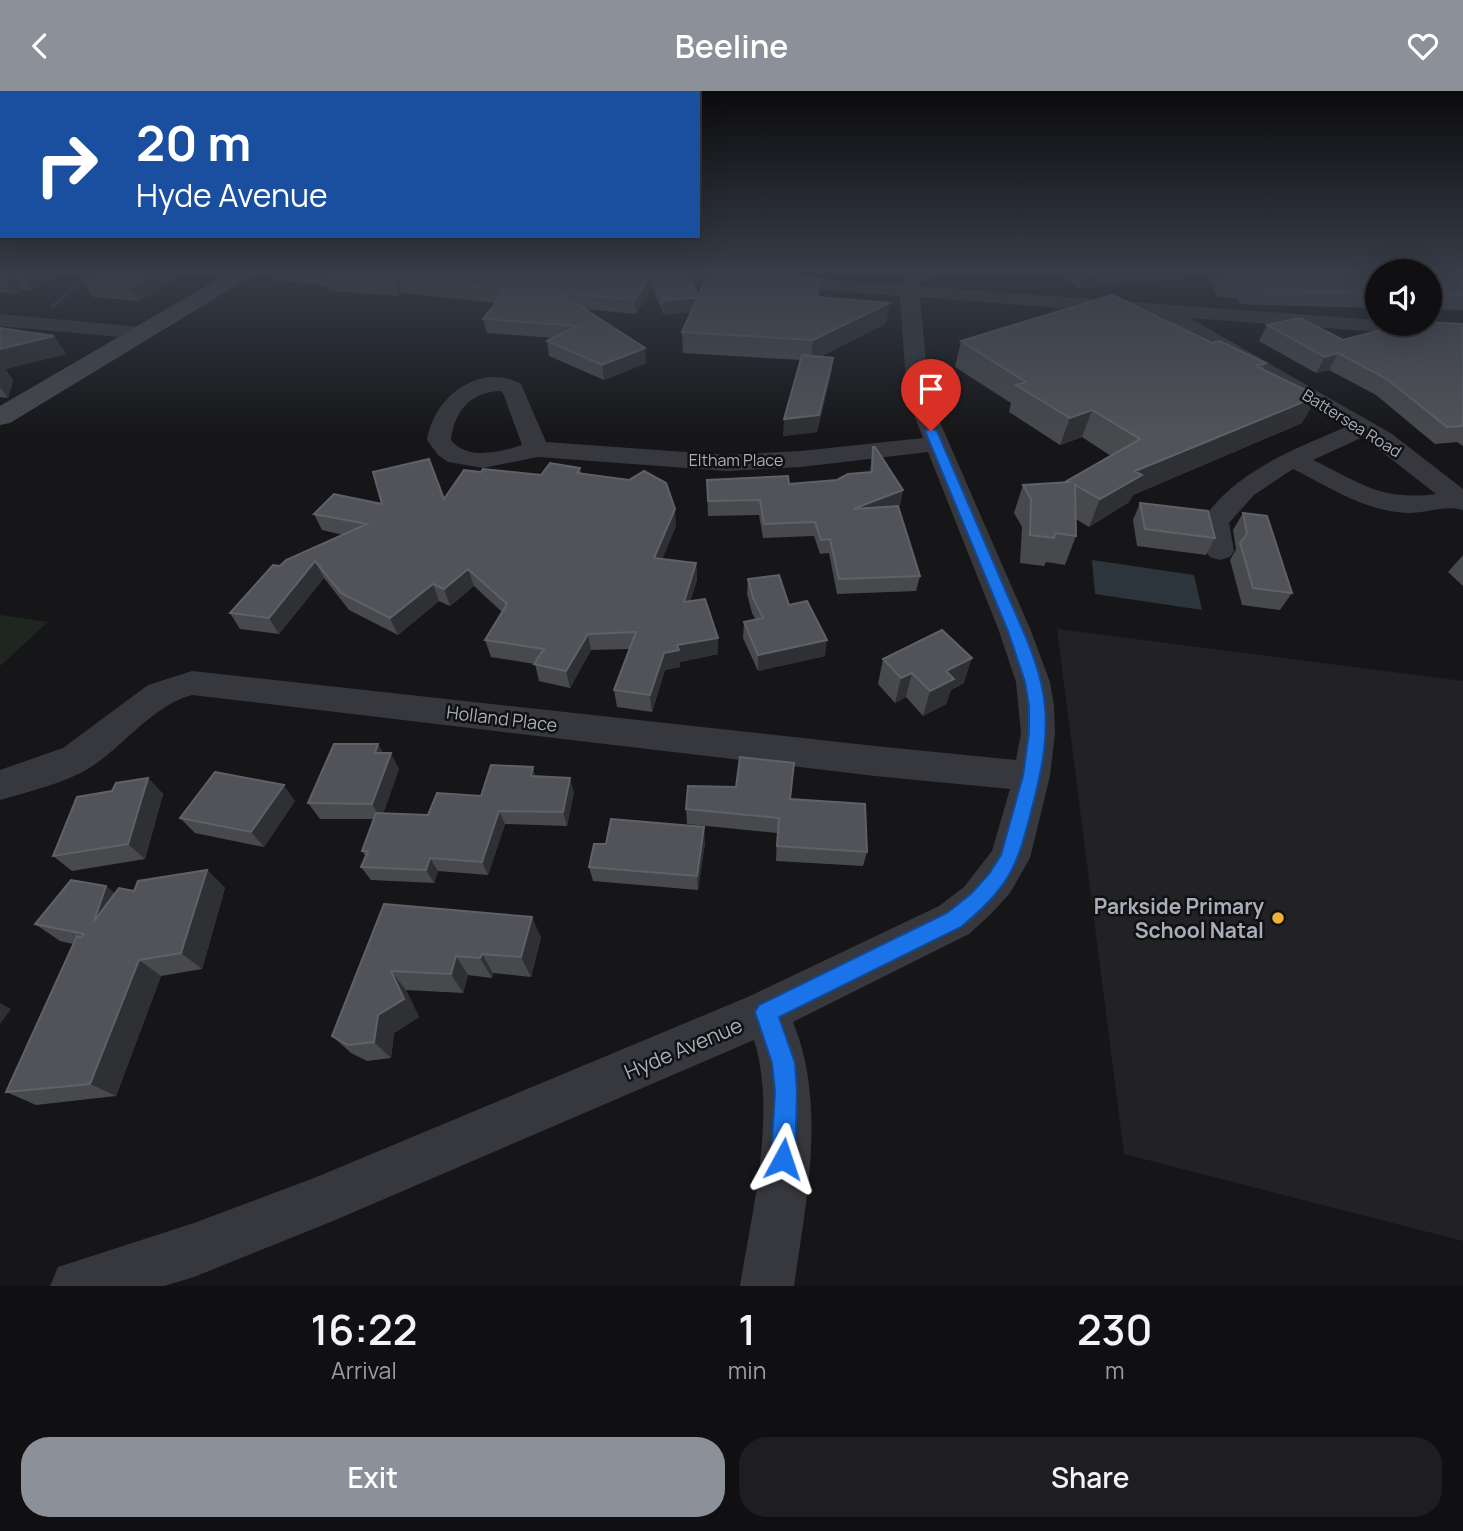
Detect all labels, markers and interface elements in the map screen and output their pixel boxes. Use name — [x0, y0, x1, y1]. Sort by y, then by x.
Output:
text: Beeline — [675, 24, 788, 68]
icon: back — [21, 27, 59, 65]
icon: heart — [1404, 27, 1442, 65]
text: 20 m — [136, 109, 251, 176]
icon: right — [21, 119, 112, 210]
text: Hyde Avenue — [136, 173, 328, 217]
map controls — [1365, 259, 1442, 336]
button: sound — [1365, 259, 1442, 336]
pin — [901, 359, 961, 431]
icon: arrive — [912, 370, 950, 408]
street label: Battersea Road — [1298, 384, 1406, 462]
street label: Eltham Place — [689, 449, 783, 471]
street label: Holland Place — [445, 699, 559, 737]
place label: Parkside Primary School Natal — [1094, 892, 1264, 944]
marker: Parkside Primary School Natal — [1270, 910, 1286, 926]
street label: Hyde Avenue — [620, 1011, 746, 1085]
position arrow — [746, 1122, 820, 1196]
text: 16:22 — [310, 1300, 417, 1358]
text: 1 — [738, 1300, 756, 1358]
text: 230 — [1077, 1300, 1153, 1358]
text: Arrival — [331, 1354, 397, 1386]
text: min — [728, 1354, 766, 1386]
text: m — [1105, 1354, 1124, 1386]
button: Exit — [21, 1437, 725, 1517]
button: Share — [739, 1437, 1442, 1517]

